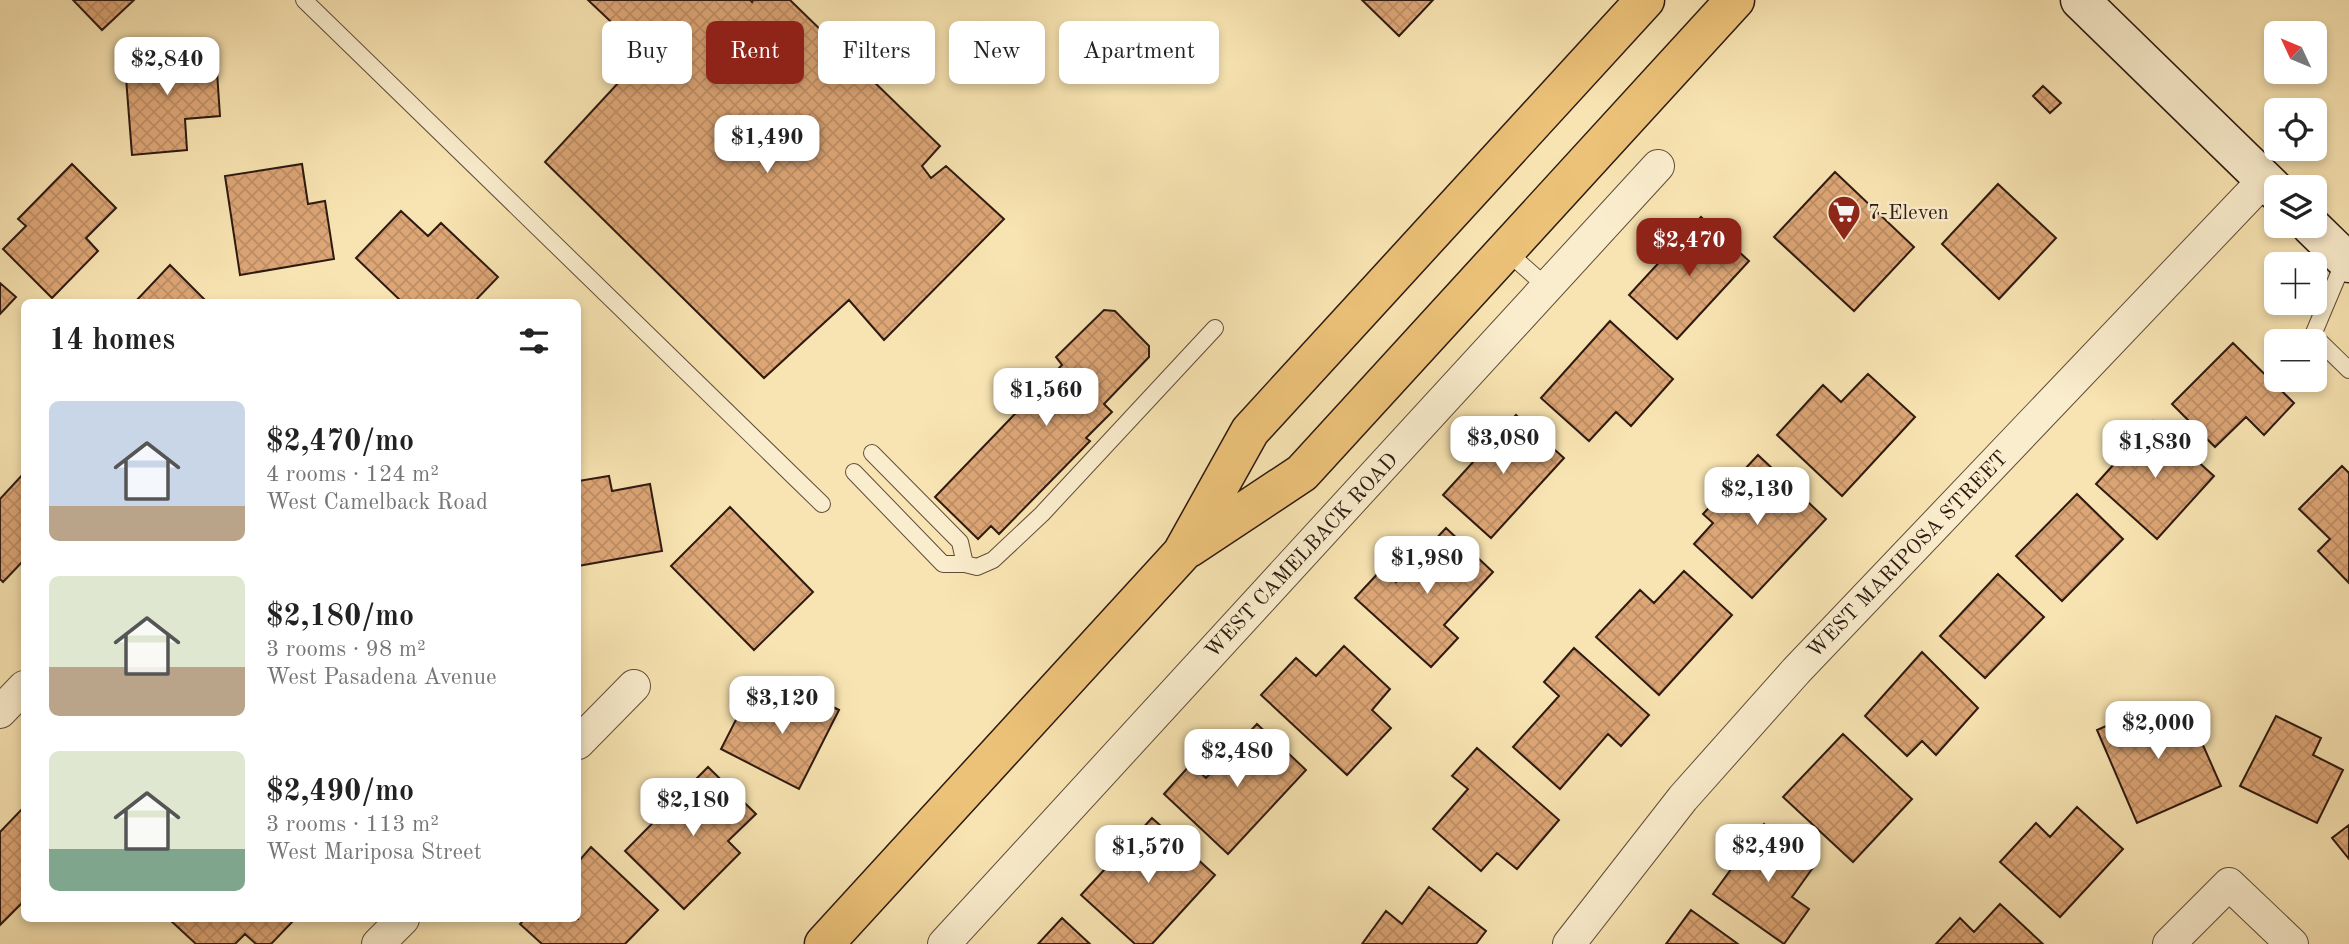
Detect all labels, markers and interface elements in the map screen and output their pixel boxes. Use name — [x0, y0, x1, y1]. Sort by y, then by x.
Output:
chip: Buy — [602, 21, 692, 84]
chip: Rent — [706, 21, 804, 84]
chip: Filters — [818, 21, 935, 84]
chip: New — [949, 21, 1045, 84]
chip: Apartment — [1059, 21, 1219, 84]
north arrow — [2264, 21, 2328, 84]
map controls — [2264, 21, 2327, 392]
pin: $2,840 — [110, 38, 224, 97]
text: $2,840 — [130, 48, 204, 71]
button: locate — [2264, 98, 2327, 161]
pin: $1,490 — [710, 116, 824, 175]
text: $1,490 — [730, 126, 804, 149]
button: layers — [2264, 175, 2327, 238]
supermarket icon: 7-Eleven — [1825, 193, 1863, 242]
place label: 7-Eleven — [1868, 203, 1949, 224]
pin: $2,470 — [1632, 218, 1746, 278]
text: $2,470 — [1652, 229, 1726, 252]
button: + — [2264, 252, 2327, 315]
icon: filters — [515, 322, 553, 360]
text: 14 homes — [49, 326, 175, 356]
button: − — [2264, 329, 2327, 392]
pin: $1,560 — [989, 368, 1103, 428]
text: $1,560 — [1009, 379, 1083, 402]
pin: $3,080 — [1446, 416, 1560, 476]
pin: $1,830 — [2098, 420, 2212, 480]
text: $2,470/mo — [266, 427, 414, 457]
text: $3,080 — [1466, 427, 1540, 450]
icon: home — [105, 429, 189, 513]
text: $1,830 — [2118, 431, 2192, 454]
street label: WEST MARIPOSA STREET — [1804, 448, 2012, 662]
street label: WEST CAMELBACK ROAD — [1202, 450, 1402, 662]
text: 4 rooms · 124 m² — [266, 463, 439, 486]
pin: $2,130 — [1700, 468, 1814, 527]
text: $2,130 — [1720, 478, 1794, 501]
text: West Camelback Road — [266, 491, 488, 514]
pin: $1,980 — [1370, 536, 1484, 596]
text: $1,980 — [1390, 547, 1464, 570]
text: $2,180/mo — [266, 602, 414, 632]
icon: home — [105, 604, 189, 688]
text: 3 rooms · 98 m² — [266, 638, 426, 661]
text: West Pasadena Avenue — [266, 666, 497, 689]
pin: $3,120 — [725, 676, 839, 736]
text: $3,120 — [745, 687, 819, 710]
pin: $2,000 — [2101, 702, 2215, 761]
text: $2,000 — [2121, 712, 2195, 735]
pin: $2,480 — [1180, 730, 1294, 789]
text: $2,480 — [1200, 740, 1274, 763]
text: $2,490/mo — [266, 777, 414, 807]
pin: $2,180 — [636, 778, 750, 838]
icon: home — [105, 779, 189, 863]
text: $2,180 — [656, 789, 730, 812]
text: 3 rooms · 113 m² — [266, 813, 439, 836]
pin: $2,490 — [1711, 824, 1825, 884]
pin: $1,570 — [1091, 826, 1205, 885]
text: $2,490 — [1731, 835, 1805, 858]
text: $1,570 — [1111, 836, 1185, 859]
text: West Mariposa Street — [266, 841, 482, 864]

